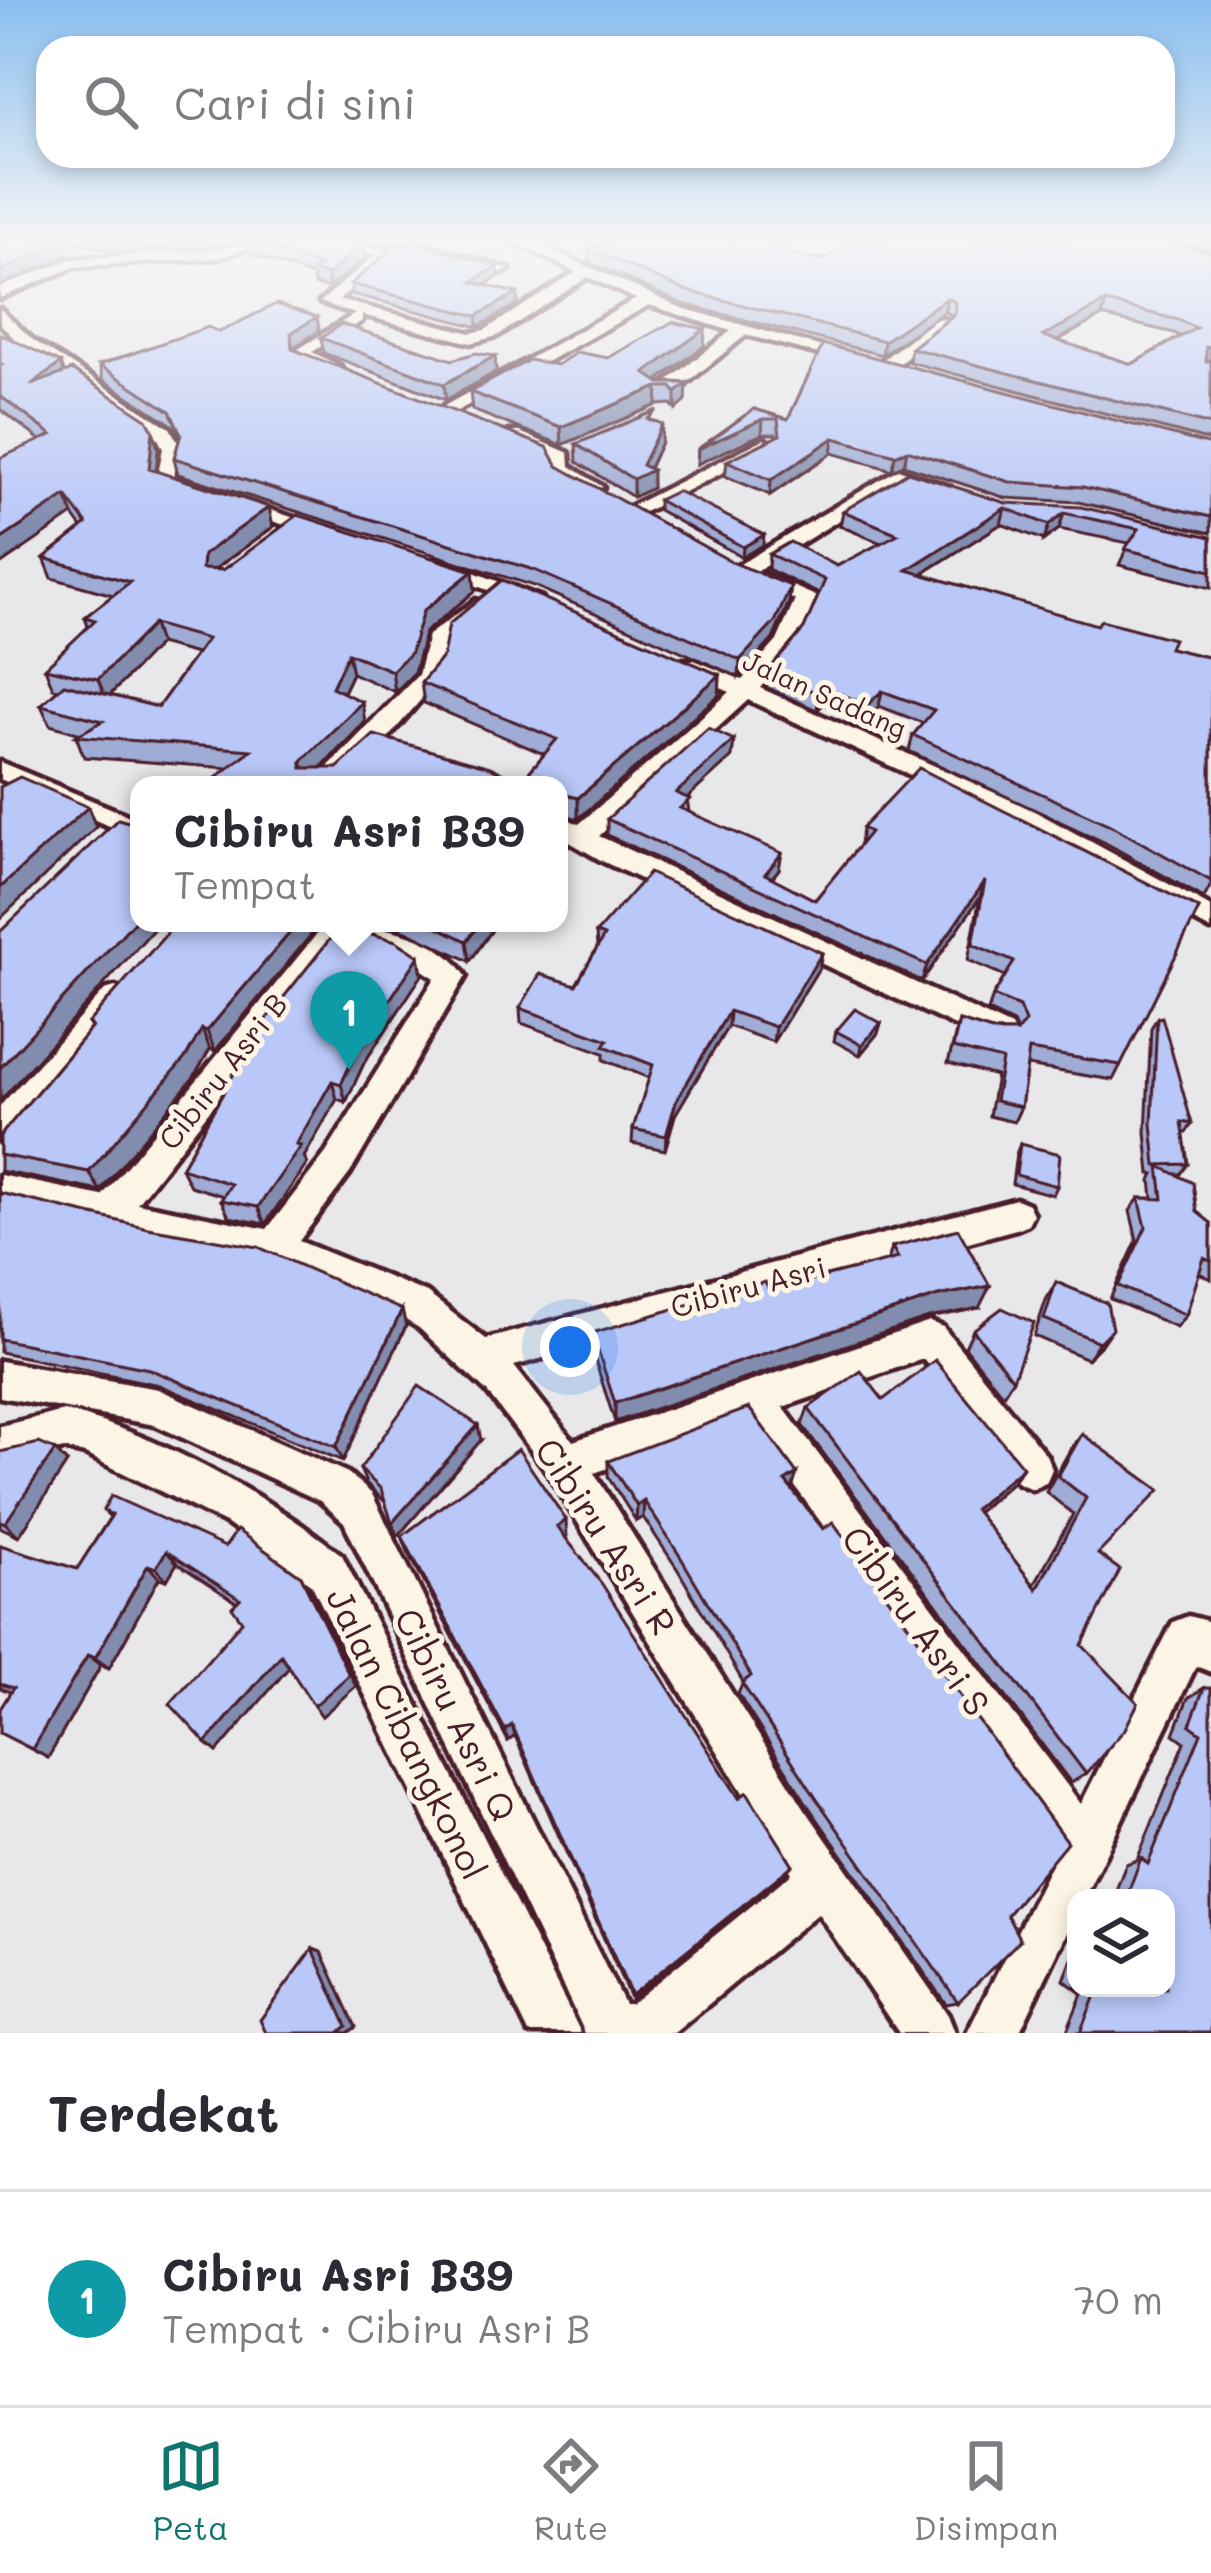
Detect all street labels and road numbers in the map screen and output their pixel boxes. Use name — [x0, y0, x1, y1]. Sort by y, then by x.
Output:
street label: Jalan Sadang — [738, 642, 912, 746]
street label: Cibiru Asri B — [148, 985, 296, 1157]
street label: Cibiru Asri — [666, 1246, 830, 1326]
street label: Cibiru Asri R — [526, 1428, 688, 1644]
street label: Cibiru Asri S — [832, 1516, 1002, 1724]
street label: Jalan Cibangkonol — [317, 1579, 499, 1887]
street label: Cibiru Asri Q — [385, 1600, 529, 1828]

